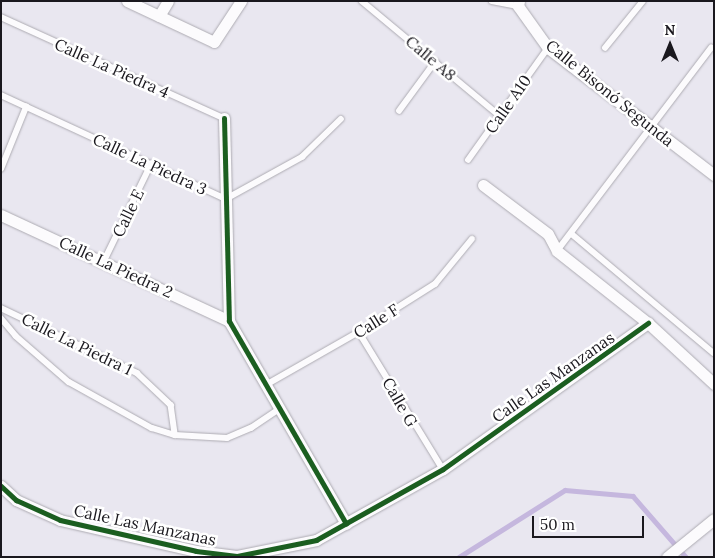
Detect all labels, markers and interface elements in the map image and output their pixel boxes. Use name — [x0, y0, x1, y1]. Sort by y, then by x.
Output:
north arrow — [645, 20, 695, 70]
text: N — [665, 21, 675, 39]
street label: Calle A8 — [402, 31, 460, 85]
street label: Calle La Piedra 4 — [52, 34, 172, 102]
street label: Calle Bisonó Segunda — [542, 35, 678, 151]
street label: Calle A10 — [481, 71, 535, 137]
street label: Calle La Piedra 3 — [90, 129, 210, 199]
street label: Calle E — [108, 186, 148, 240]
street label: Calle La Piedra 2 — [56, 232, 176, 302]
street label: Calle F — [350, 300, 402, 342]
street label: Calle La Piedra 1 — [19, 309, 135, 379]
street label: Calle Las Manzanas — [488, 328, 618, 426]
street label: Calle G — [378, 374, 422, 430]
street label: Calle Las Manzanas — [72, 501, 218, 549]
scale bar — [535, 506, 648, 538]
text: 50 m — [540, 515, 575, 534]

